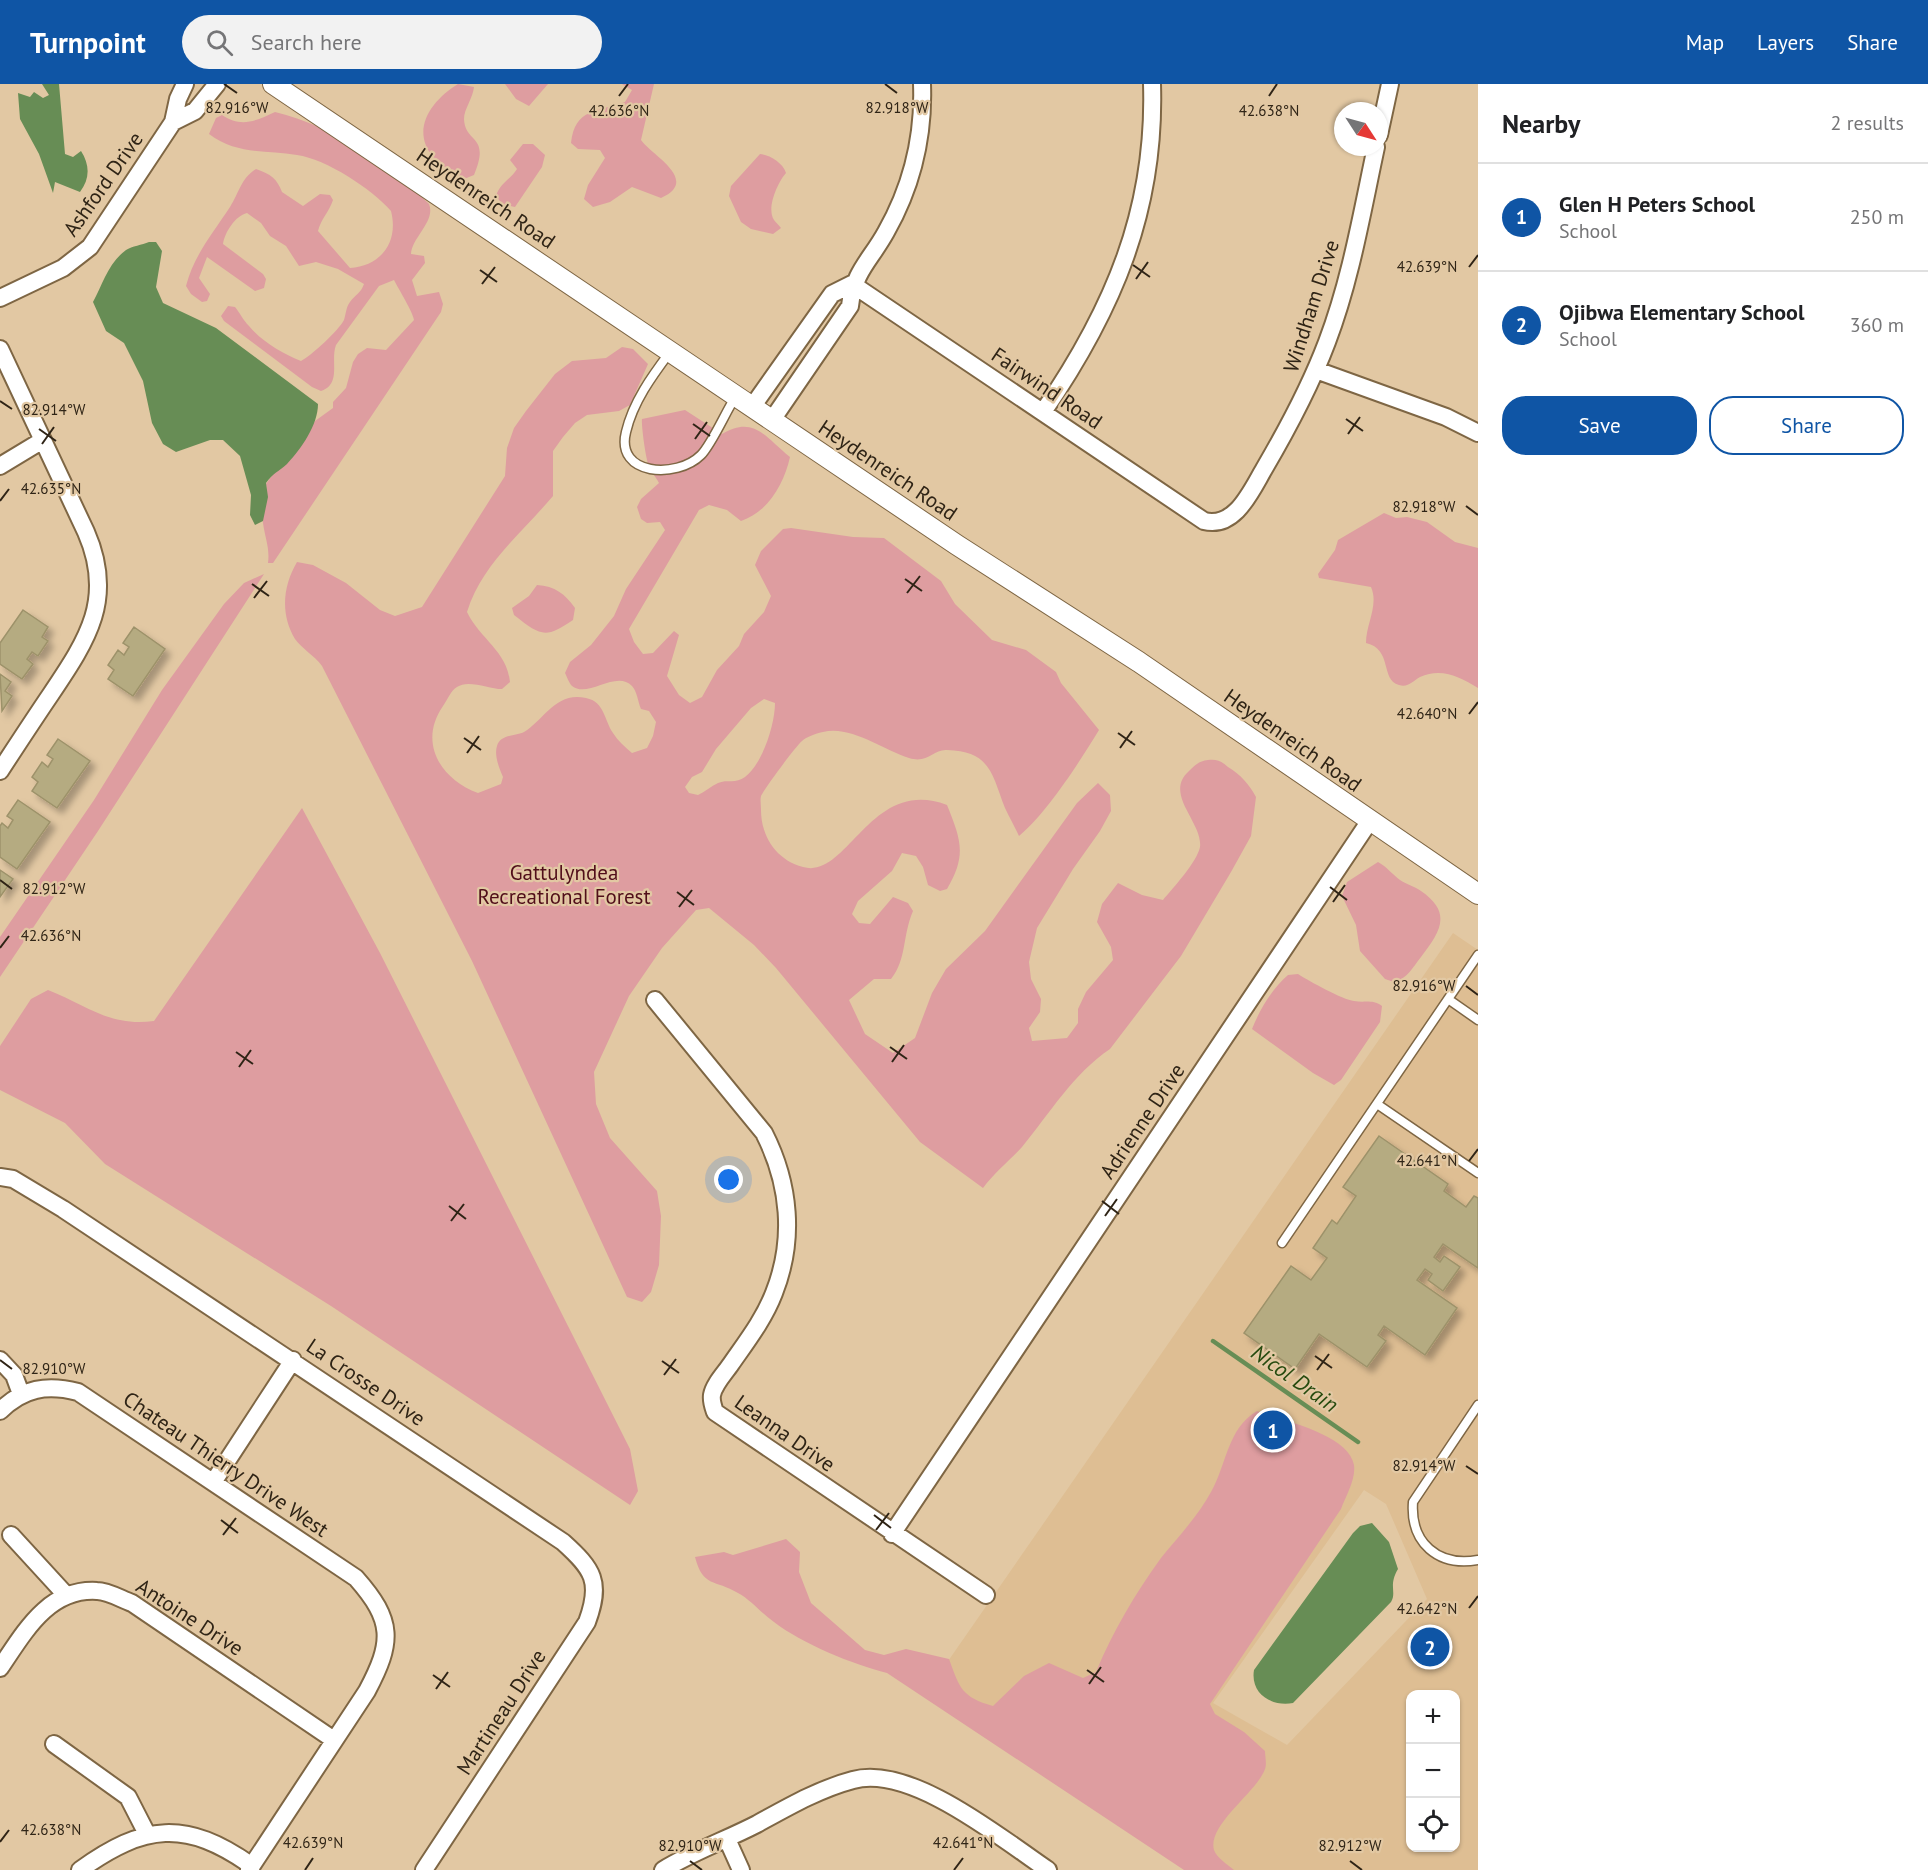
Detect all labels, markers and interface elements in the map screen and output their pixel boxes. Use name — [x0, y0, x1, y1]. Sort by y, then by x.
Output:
search box — [182, 15, 602, 69]
text: Turnpoint — [30, 24, 146, 61]
icon: search — [203, 26, 236, 59]
text: Search here — [251, 28, 362, 56]
text: Map — [1686, 29, 1724, 56]
text: Layers — [1757, 29, 1814, 56]
text: Share — [1847, 29, 1898, 56]
text: 82.916°W — [206, 98, 269, 117]
text: 82.918°W — [866, 98, 929, 117]
text: 42.636°N — [589, 101, 649, 120]
text: 42.638°N — [1239, 101, 1299, 120]
north arrow — [1334, 102, 1388, 156]
text: Nearby — [1502, 107, 1580, 140]
text: 2 results — [1831, 110, 1904, 136]
street label: Ashford Drive — [57, 127, 149, 241]
street label: Heydenreich Road — [411, 142, 561, 254]
text: Glen H Peters School — [1559, 190, 1755, 218]
text: 1 — [1516, 204, 1527, 230]
text: 250 m — [1850, 204, 1904, 230]
text: School — [1559, 218, 1617, 244]
street label: Windham Drive — [1277, 236, 1345, 376]
text: 42.639°N — [1397, 257, 1457, 276]
text: Ojibwa Elementary School — [1559, 298, 1804, 326]
text: 2 — [1516, 312, 1527, 338]
text: 360 m — [1850, 312, 1904, 338]
text: School — [1559, 326, 1617, 352]
street label: Fairwind Road — [986, 341, 1108, 435]
button: Save — [1502, 396, 1697, 455]
button: Share — [1709, 396, 1904, 455]
text: 82.914°W — [23, 400, 86, 419]
street label: Heydenreich Road — [813, 414, 963, 526]
text: 42.635°N — [21, 479, 81, 498]
text: 82.918°W — [1393, 497, 1456, 516]
street label: Heydenreich Road — [1219, 682, 1367, 798]
text: 42.640°N — [1397, 704, 1457, 723]
park label: Gattulyndea Recreational Forest — [477, 859, 651, 910]
text: 82.912°W — [23, 879, 86, 898]
text: 42.636°N — [21, 926, 81, 945]
text: 82.916°W — [1393, 976, 1456, 995]
street label: Adrienne Drive — [1094, 1058, 1190, 1184]
text: 42.641°N — [1397, 1151, 1457, 1170]
your location — [714, 1165, 743, 1194]
street label: La Crosse Drive — [301, 1332, 431, 1432]
water label: Nicol Drain — [1246, 1338, 1344, 1418]
text: 82.910°W — [23, 1359, 86, 1378]
street label: Chateau Thierry Drive West — [118, 1385, 334, 1543]
street label: Leanna Drive — [729, 1388, 841, 1478]
pin: 1 — [1254, 1408, 1292, 1452]
text: 82.914°W — [1393, 1456, 1456, 1475]
street label: Antoine Drive — [131, 1572, 249, 1662]
text: 42.642°N — [1397, 1599, 1457, 1618]
pin: 2 — [1410, 1624, 1450, 1670]
street label: Martineau Drive — [450, 1644, 552, 1780]
map controls — [1406, 1690, 1460, 1852]
button: + — [1406, 1690, 1460, 1744]
button: − — [1406, 1744, 1460, 1798]
button: locate — [1406, 1798, 1460, 1852]
text: 42.638°N — [21, 1820, 81, 1839]
text: 42.639°N — [283, 1833, 343, 1852]
text: 42.641°N — [933, 1833, 993, 1852]
text: 82.910°W — [659, 1836, 722, 1855]
text: 82.912°W — [1319, 1836, 1382, 1855]

